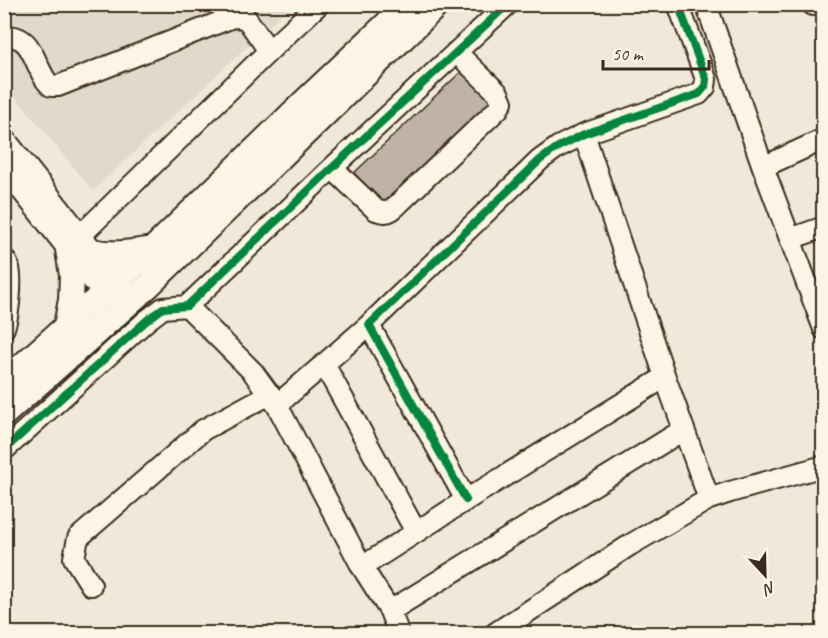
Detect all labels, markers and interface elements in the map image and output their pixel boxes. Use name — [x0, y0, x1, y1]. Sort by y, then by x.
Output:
scale bar — [603, 33, 710, 71]
text: 50 m — [612, 43, 645, 65]
north arrow — [735, 545, 795, 605]
text: N — [759, 577, 779, 600]

